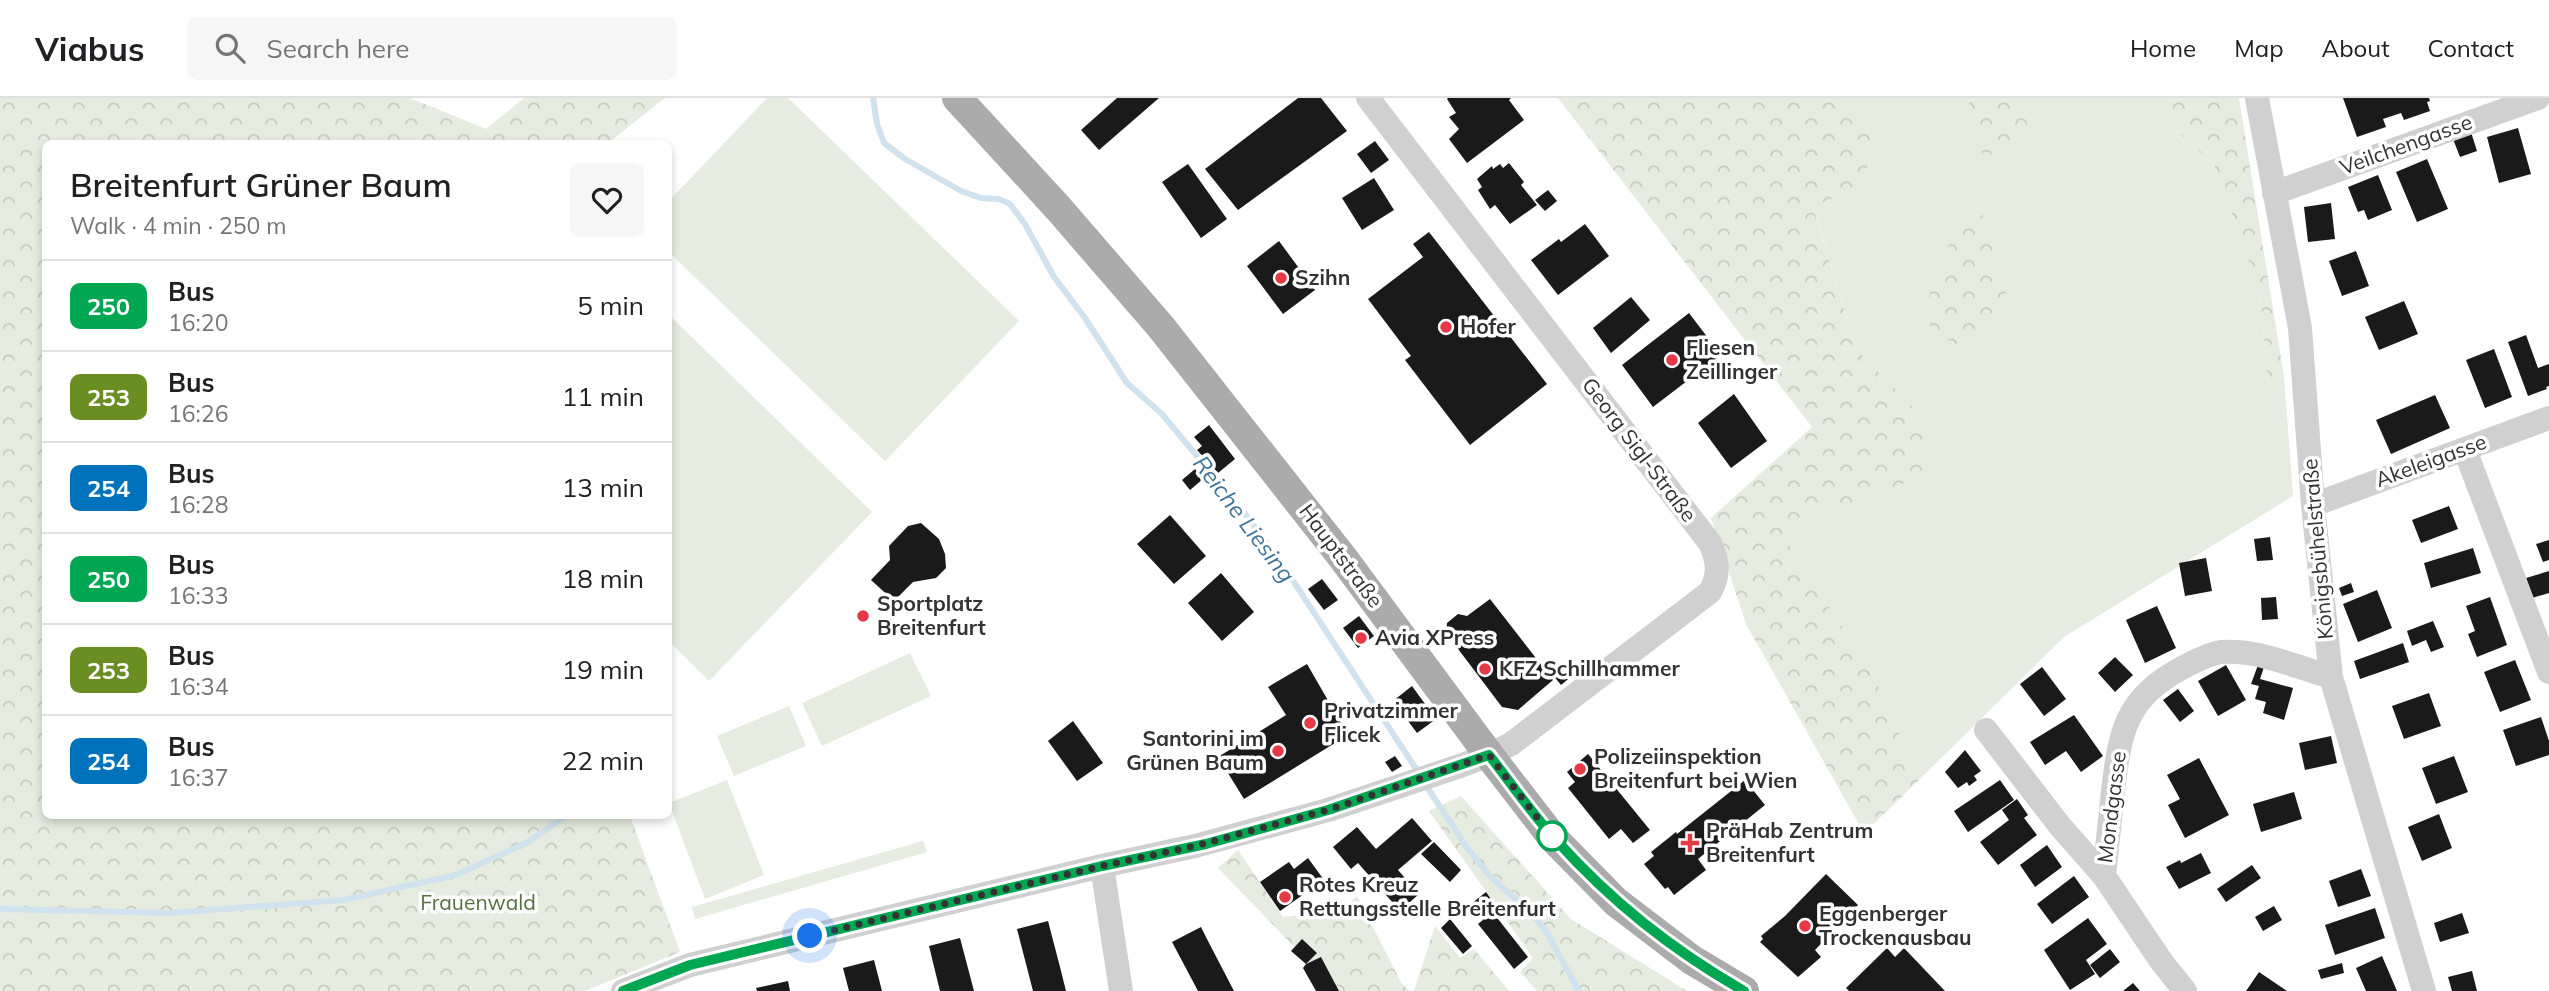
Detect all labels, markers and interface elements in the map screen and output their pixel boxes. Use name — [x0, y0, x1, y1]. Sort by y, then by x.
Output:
search box — [187, 17, 677, 80]
text: Viabus — [35, 28, 145, 69]
icon: search — [211, 29, 249, 67]
text: Search here — [267, 32, 409, 65]
text: Home — [2130, 33, 2196, 63]
text: Map — [2234, 33, 2284, 63]
text: About — [2322, 33, 2390, 63]
text: Contact — [2428, 33, 2514, 63]
street label: Veilchengasse — [2336, 108, 2475, 180]
button: heart — [570, 163, 644, 237]
text: Breitenfurt Grüner Baum — [70, 164, 452, 205]
text: Walk · 4 min · 250 m — [70, 211, 287, 240]
place label: Szihn — [1295, 264, 1350, 290]
marker: Szihn — [1273, 270, 1289, 286]
text: Bus — [168, 275, 214, 308]
text: 5 min — [577, 289, 644, 322]
text: 250 — [87, 291, 130, 321]
text: 16:20 — [168, 308, 228, 337]
place label: Hofer — [1460, 313, 1517, 339]
marker: Hofer — [1438, 319, 1454, 335]
place label: Fliesen Zeillinger — [1686, 334, 1778, 384]
marker: Fliesen Zeillinger — [1664, 352, 1680, 368]
text: Bus — [168, 366, 214, 399]
street label: Georg Sigl-Straße — [1577, 372, 1703, 527]
text: 11 min — [562, 380, 644, 413]
text: 253 — [87, 382, 130, 412]
text: 16:26 — [168, 399, 228, 428]
street label: Akeleigasse — [2372, 428, 2490, 492]
water label: Reiche Liesing — [1187, 449, 1302, 588]
text: Bus — [168, 457, 214, 490]
street label: Königsbühelstraße — [2296, 458, 2338, 641]
text: 13 min — [562, 471, 644, 504]
text: 254 — [87, 473, 130, 503]
text: 16:28 — [168, 490, 228, 519]
street label: Hauptstraße — [1294, 498, 1389, 612]
text: Bus — [168, 548, 214, 581]
text: 18 min — [562, 562, 644, 595]
text: 250 — [87, 564, 130, 594]
text: 16:33 — [168, 581, 228, 610]
place label: Sportplatz Breitenfurt — [877, 590, 986, 640]
marker: Sportplatz Breitenfurt — [855, 608, 871, 624]
place label: Avia XPress — [1375, 624, 1494, 650]
marker: Avia XPress — [1353, 630, 1369, 646]
text: Bus — [168, 639, 214, 672]
text: 19 min — [562, 653, 644, 686]
text: 253 — [87, 655, 130, 685]
place label: KFZ Schillhammer — [1499, 655, 1680, 681]
marker: KFZ Schillhammer — [1477, 661, 1493, 677]
text: 16:34 — [168, 672, 228, 701]
place label: Privatzimmer Flicek — [1324, 697, 1459, 747]
marker: Privatzimmer Flicek — [1302, 715, 1318, 731]
place label: Santorini im Grünen Baum — [1126, 725, 1264, 775]
text: Bus — [168, 730, 214, 763]
marker: Santorini im Grünen Baum — [1270, 743, 1286, 759]
place label: Polizeiinspektion Breitenfurt bei Wien — [1594, 743, 1797, 793]
text: 22 min — [562, 744, 644, 777]
text: 254 — [87, 746, 130, 776]
street label: Mondgasse — [2091, 749, 2131, 864]
marker: Polizeiinspektion Breitenfurt bei Wien — [1572, 761, 1588, 777]
text: 16:37 — [168, 763, 228, 792]
place label: PräHab Zentrum Breitenfurt — [1706, 817, 1873, 867]
unlabelled marker — [1537, 821, 1567, 851]
marker: PräHab Zentrum Breitenfurt — [1680, 833, 1700, 853]
place label: Rotes Kreuz Rettungsstelle Breitenfurt — [1299, 871, 1556, 921]
park label: Frauenwald — [420, 889, 536, 915]
marker: Rotes Kreuz Rettungsstelle Breitenfurt — [1277, 889, 1293, 905]
place label: Eggenberger Trockenausbau — [1819, 900, 1972, 950]
your location — [792, 918, 827, 953]
marker: Eggenberger Trockenausbau — [1797, 918, 1813, 934]

